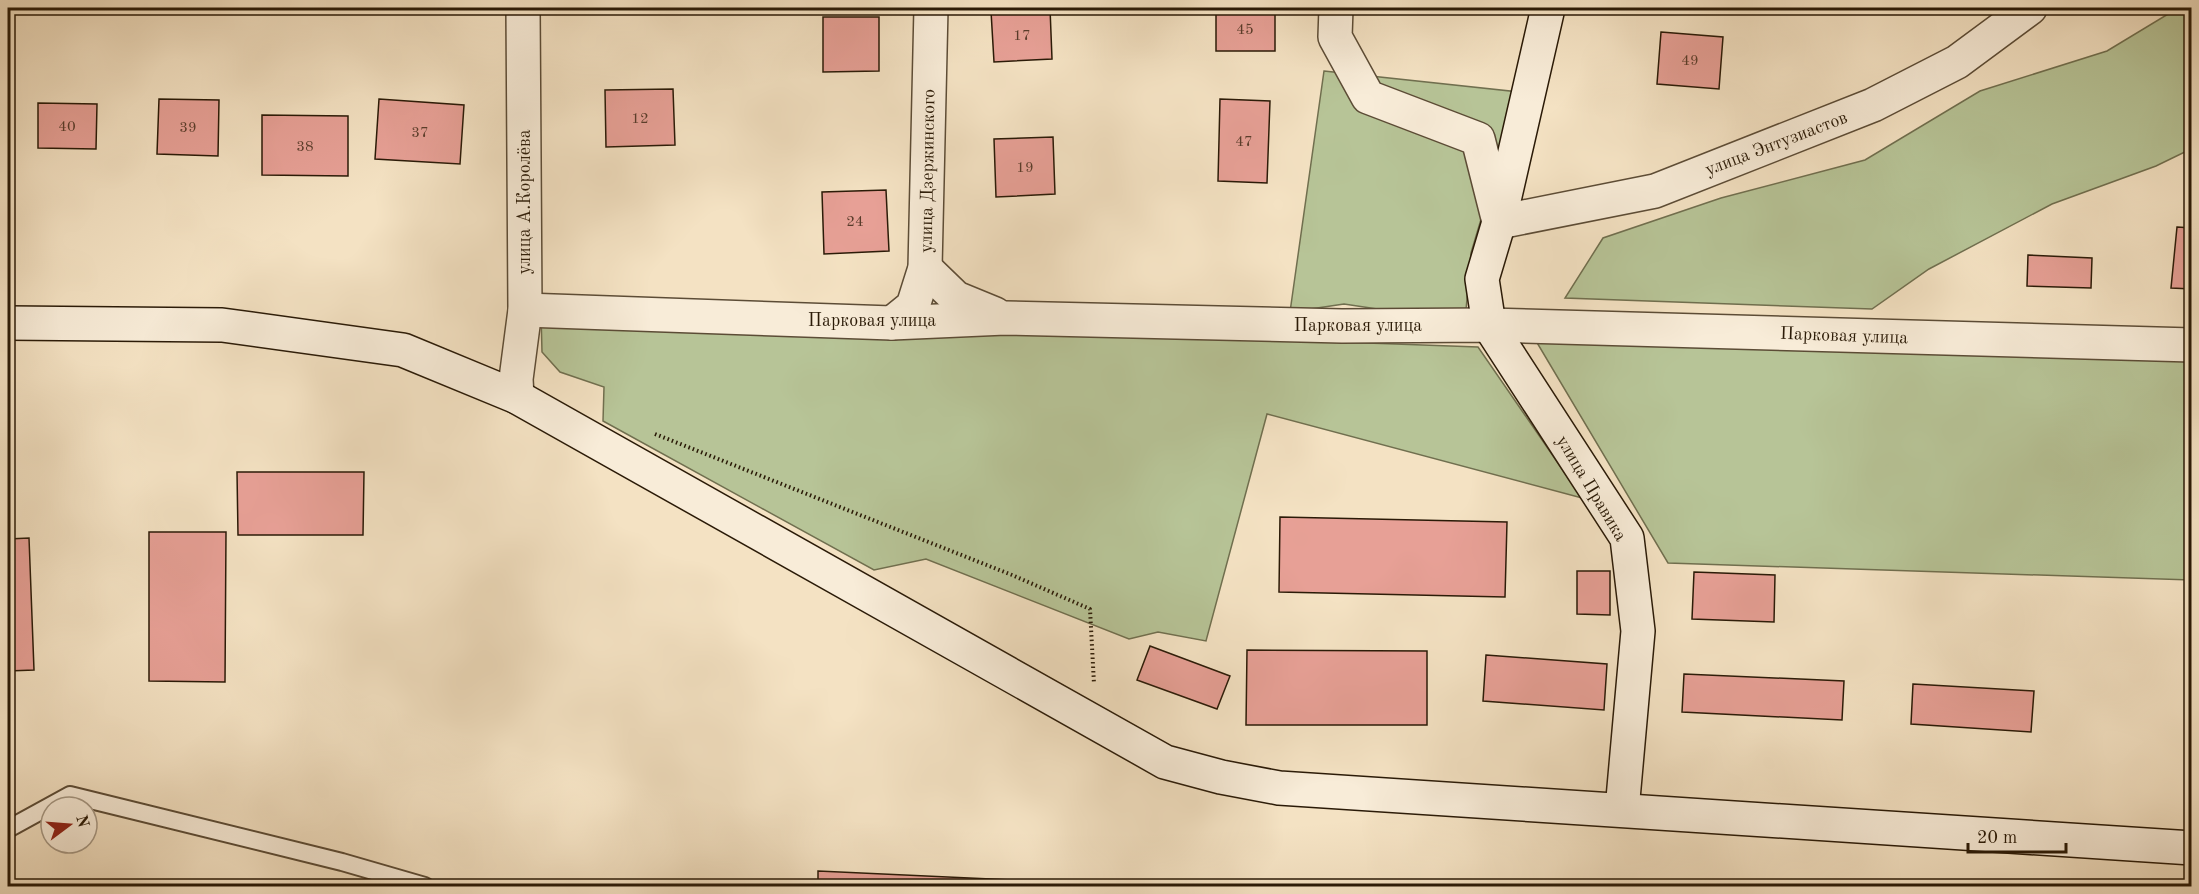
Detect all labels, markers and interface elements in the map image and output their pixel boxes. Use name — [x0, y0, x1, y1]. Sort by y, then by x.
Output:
house number: 45 — [1236, 23, 1254, 38]
house number: 17 — [1013, 29, 1031, 44]
house number: 49 — [1681, 54, 1699, 69]
street label: улица Дзержинского — [918, 89, 938, 253]
street label: улица Энтузиастов — [1703, 109, 1850, 179]
house number: 12 — [631, 112, 649, 127]
house number: 40 — [58, 120, 76, 135]
house number: 39 — [179, 121, 197, 136]
house number: 37 — [411, 126, 429, 141]
street label: улица А.Королёва — [516, 129, 534, 275]
house number: 47 — [1235, 135, 1253, 150]
house number: 38 — [296, 140, 314, 155]
house number: 19 — [1016, 161, 1034, 176]
house number: 24 — [846, 215, 864, 230]
street label: Парковая улица — [808, 312, 936, 330]
street label: Парковая улица — [1294, 317, 1422, 335]
street label: Парковая улица — [1780, 325, 1909, 347]
street label: улица Правика — [1553, 433, 1630, 545]
north arrow — [39, 795, 99, 855]
text: N — [72, 813, 91, 830]
scale bar — [1968, 816, 2066, 854]
text: 20 m — [1977, 829, 2017, 847]

